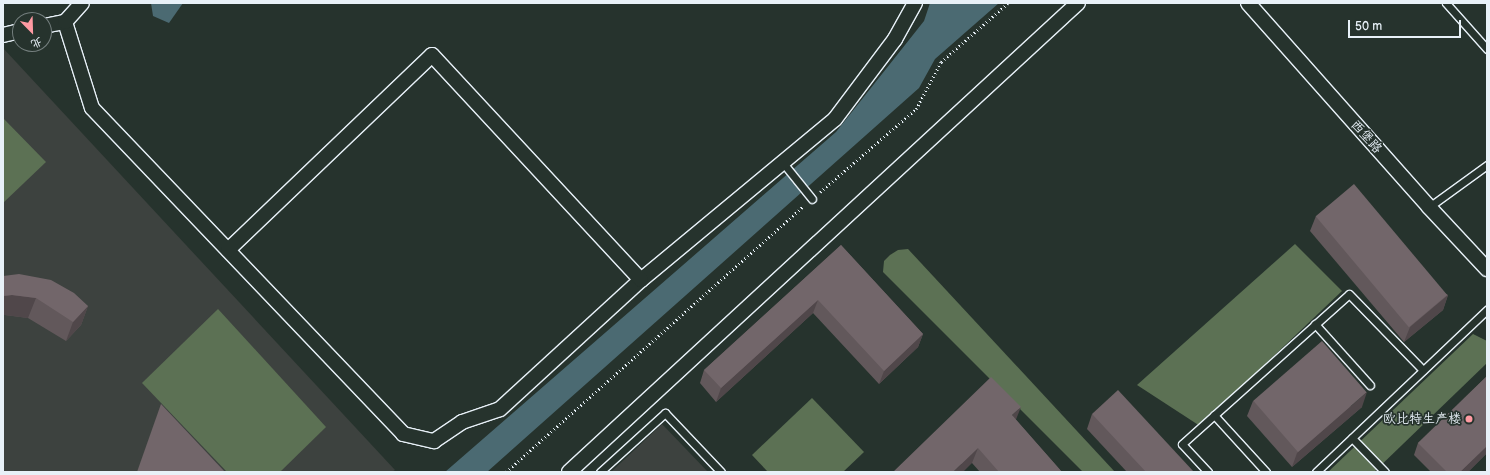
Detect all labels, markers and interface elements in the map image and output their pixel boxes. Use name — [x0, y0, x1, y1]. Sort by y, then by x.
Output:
north arrow — [12, 12, 52, 52]
scale bar — [1350, 12, 1463, 38]
text: 50 m — [1355, 19, 1382, 34]
text: 北 — [29, 34, 44, 51]
street label: 西堡路 — [1347, 117, 1385, 157]
place label: 欧比特生产楼 — [1383, 411, 1461, 427]
marker: 欧比特生产楼 — [1464, 414, 1474, 424]

